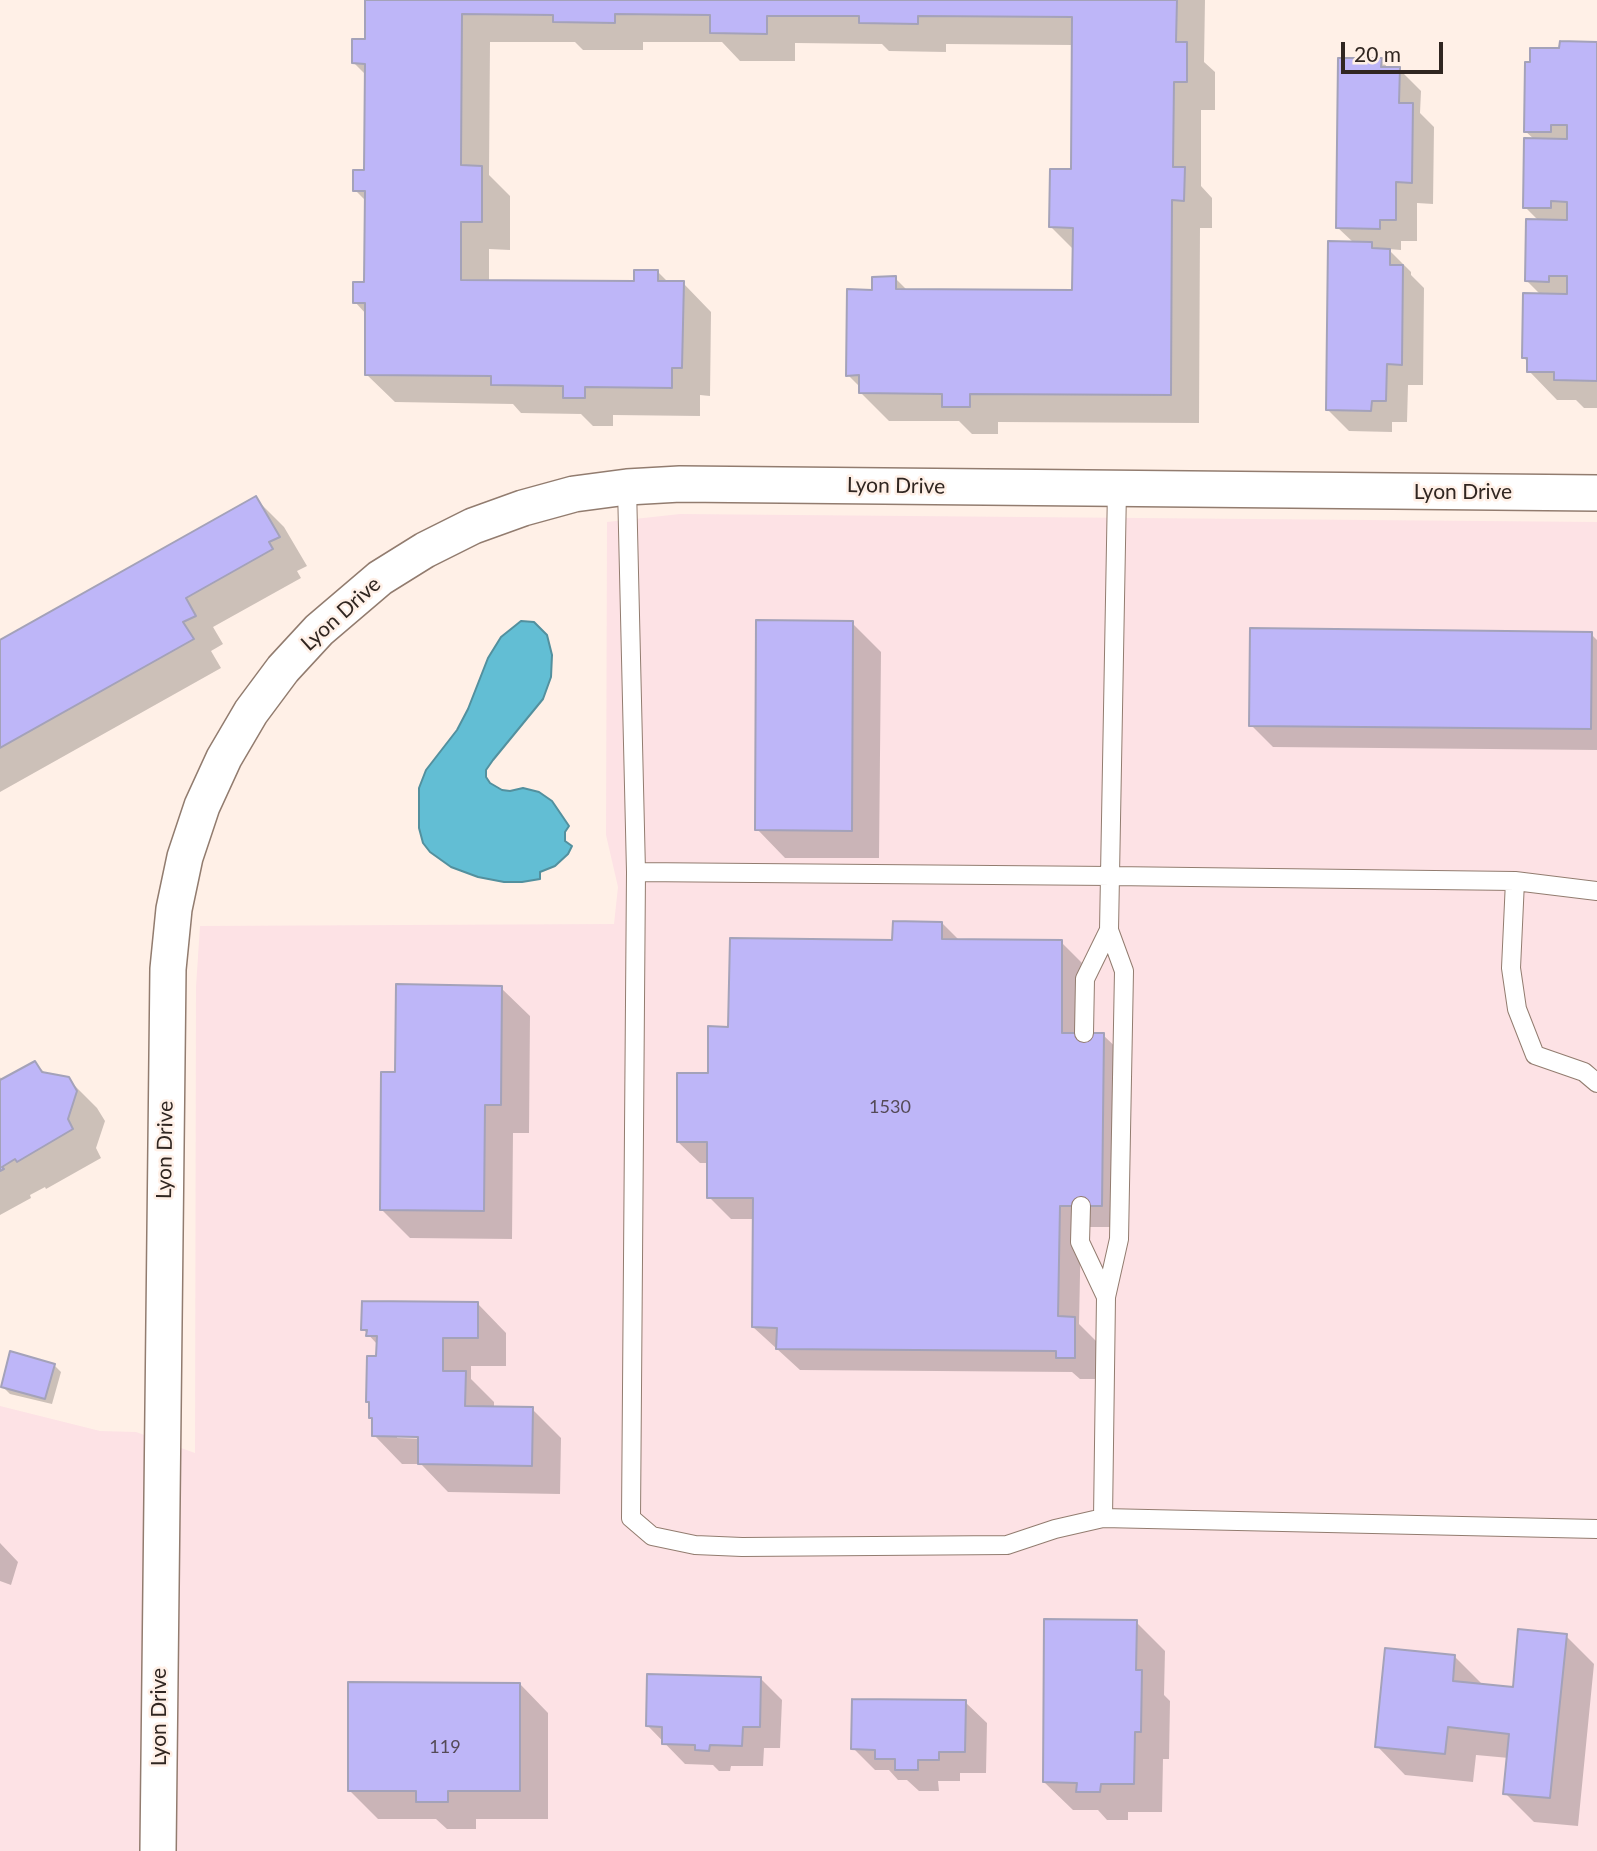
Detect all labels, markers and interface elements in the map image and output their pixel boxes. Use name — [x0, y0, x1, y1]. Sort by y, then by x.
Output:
scale bar — [1345, 28, 1446, 72]
text: 20 m — [1354, 41, 1401, 66]
street label: Lyon Drive — [847, 473, 945, 499]
street label: Lyon Drive — [1414, 479, 1512, 505]
street label: Lyon Drive — [296, 572, 386, 656]
house number: 1530 — [869, 1096, 911, 1118]
street label: Lyon Drive — [152, 1101, 178, 1199]
street label: Lyon Drive — [146, 1668, 172, 1766]
house number: 119 — [429, 1736, 461, 1758]

